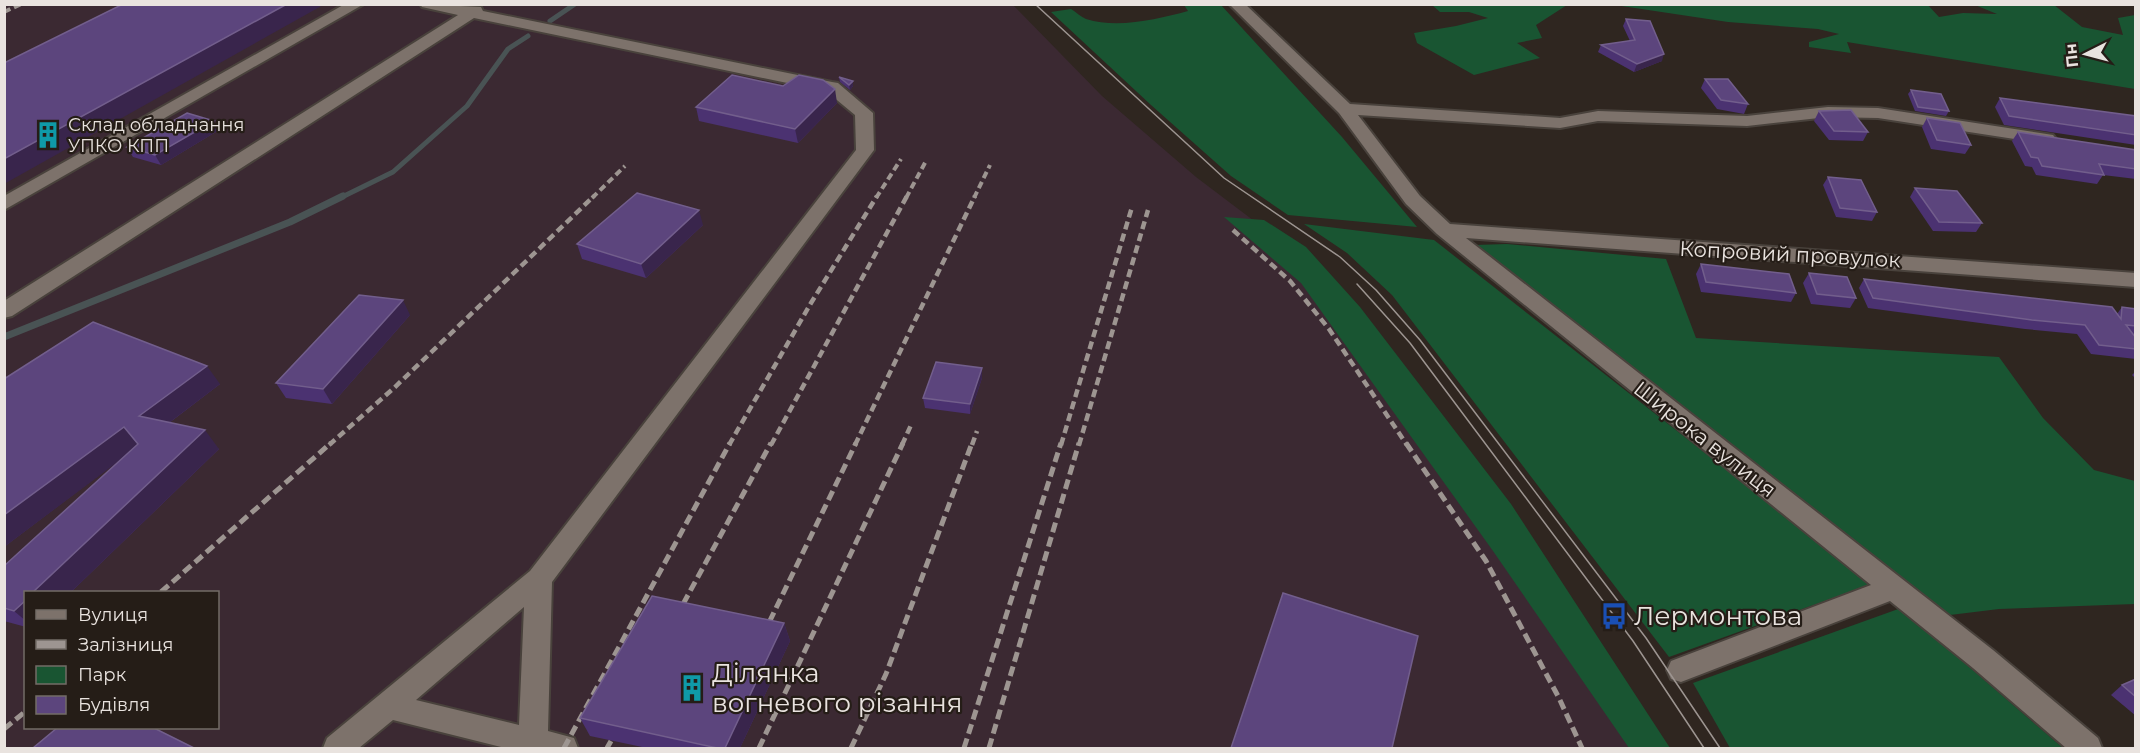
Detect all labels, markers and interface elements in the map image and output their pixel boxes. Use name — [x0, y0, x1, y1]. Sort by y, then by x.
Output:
north arrow — [2056, 24, 2116, 84]
text: Пн — [2061, 43, 2082, 68]
place label: Склад обладнання УПКО КПП — [68, 114, 244, 157]
building icon: Склад обладнання УПКО КПП — [33, 120, 63, 150]
street label: Копровий провулок — [1679, 236, 1901, 272]
street label: Широка вулиця — [1629, 376, 1781, 502]
legend — [24, 591, 219, 729]
place label: Лермонтова — [1634, 600, 1802, 632]
bus stop icon: Лермонтова — [1599, 601, 1629, 631]
text: Вулиця — [78, 604, 148, 626]
text: Залізниця — [78, 634, 173, 656]
place label: Ділянка вогневого різання — [712, 657, 963, 719]
text: Парк — [78, 664, 127, 686]
building icon: Ділянка вогневого різання — [677, 673, 707, 703]
text: Будівля — [78, 694, 150, 716]

